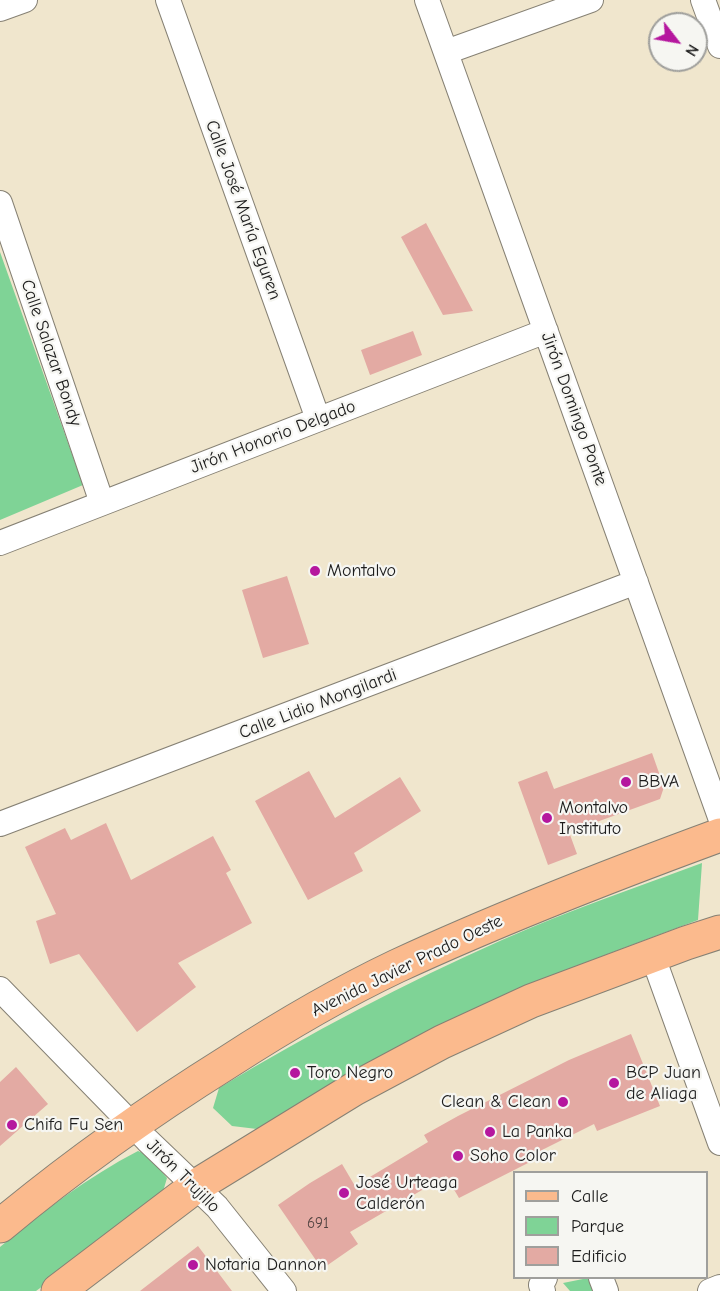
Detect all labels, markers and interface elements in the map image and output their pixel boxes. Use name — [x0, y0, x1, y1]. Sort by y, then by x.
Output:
north arrow — [648, 12, 708, 72]
text: N — [681, 41, 702, 59]
street label: Calle José María Eguren — [200, 117, 286, 303]
street label: Calle Salazar Bondy — [16, 277, 86, 429]
street label: Jirón Domingo Ponte — [536, 329, 612, 489]
street label: Jirón Honorio Delgado — [187, 395, 359, 479]
place label: Montalvo — [327, 560, 396, 582]
marker: Montalvo — [308, 564, 322, 578]
street label: Calle Lidio Mongilardi — [236, 664, 400, 744]
place label: BBVA — [638, 771, 679, 793]
marker: BBVA — [619, 775, 633, 789]
place label: Montalvo Instituto — [559, 797, 628, 840]
marker: Montalvo Instituto — [540, 811, 554, 825]
street label: Avenida Javier Prado Oeste — [308, 910, 506, 1022]
place label: Toro Negro — [307, 1062, 393, 1084]
place label: BCP Juan de Aliaga — [626, 1062, 701, 1104]
marker: Toro Negro — [288, 1066, 302, 1080]
marker: BCP Juan de Aliaga — [607, 1076, 621, 1090]
place label: Clean & Clean — [441, 1091, 551, 1113]
marker: Clean & Clean — [556, 1095, 570, 1109]
place label: Chifa Fu Sen — [24, 1114, 123, 1136]
marker: Chifa Fu Sen — [5, 1118, 19, 1132]
place label: La Panka — [502, 1121, 572, 1143]
marker: La Panka — [483, 1125, 497, 1139]
street label: Jirón Trujillo — [141, 1134, 225, 1218]
place label: Soho Color — [470, 1145, 556, 1167]
marker: Soho Color — [451, 1149, 465, 1163]
legend — [513, 1171, 708, 1279]
place label: José Urteaga Calderón — [356, 1172, 457, 1214]
marker: José Urteaga Calderón — [337, 1186, 351, 1200]
text: Calle — [571, 1186, 608, 1207]
house number: 691 — [307, 1215, 329, 1233]
text: Parque — [571, 1216, 624, 1237]
text: Edificio — [571, 1246, 627, 1267]
place label: Notaria Dannon — [205, 1254, 327, 1276]
marker: Notaria Dannon — [186, 1258, 200, 1272]

